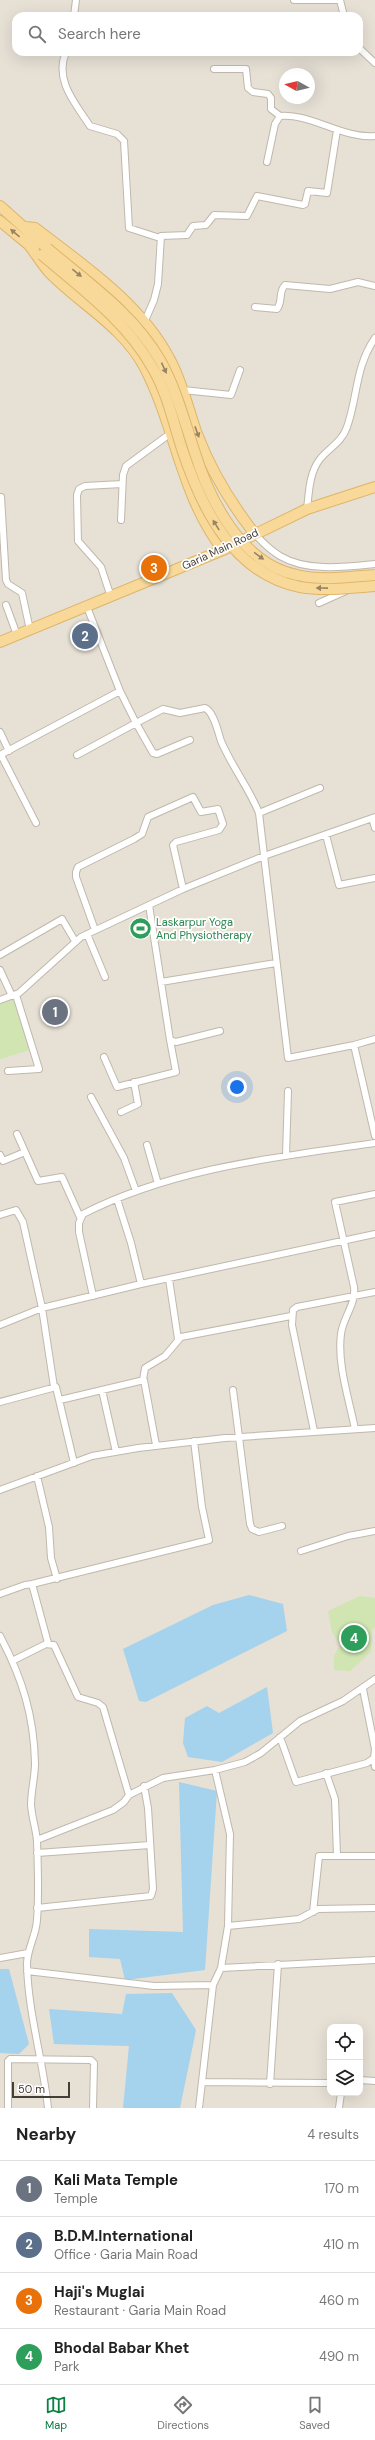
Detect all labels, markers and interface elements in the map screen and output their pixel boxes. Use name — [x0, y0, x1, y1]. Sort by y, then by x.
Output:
search box — [12, 12, 363, 56]
icon: search — [26, 23, 48, 45]
text: Search here — [58, 24, 141, 44]
north arrow — [279, 68, 315, 104]
one-way arrow — [9, 229, 20, 238]
one-way arrow — [72, 268, 82, 277]
one-way arrow — [161, 362, 167, 373]
one-way arrow — [194, 426, 200, 438]
one-way arrow — [212, 519, 220, 530]
street label: Garia Main Road — [180, 525, 261, 573]
one-way arrow — [253, 551, 264, 560]
pin: 3 — [141, 553, 167, 583]
one-way arrow — [316, 585, 328, 592]
pin: 2 — [72, 621, 98, 651]
sports icon: Laskarpur Yoga And Physiotherapy — [128, 915, 154, 941]
place label: Laskarpur Yoga And Physiotherapy — [156, 915, 252, 942]
pin: 1 — [42, 997, 68, 1027]
your location — [227, 1077, 247, 1097]
pin: 4 — [341, 1623, 367, 1653]
map controls — [327, 2024, 363, 2096]
button: locate — [327, 2024, 363, 2060]
button: layers — [327, 2060, 363, 2096]
scale bar — [12, 2080, 70, 2099]
text: 50 m — [18, 2082, 45, 2096]
text: Nearby — [16, 2123, 76, 2145]
text: 4 results — [307, 2126, 359, 2143]
text: Kali Mata Temple — [54, 2170, 178, 2190]
text: 1 — [27, 2180, 31, 2197]
text: 170 m — [324, 2180, 359, 2197]
text: Temple — [54, 2190, 98, 2207]
text: B.D.M.International — [54, 2226, 193, 2246]
text: 2 — [25, 2236, 33, 2253]
text: 410 m — [323, 2236, 359, 2253]
text: Office · Garia Main Road — [54, 2246, 198, 2263]
text: Haji's Muglai — [54, 2282, 145, 2302]
text: 3 — [25, 2292, 33, 2309]
text: 460 m — [319, 2292, 359, 2309]
text: Restaurant · Garia Main Road — [54, 2302, 226, 2319]
text: Bhodal Babar Khet — [54, 2338, 189, 2358]
text: 4 — [25, 2348, 33, 2365]
text: 490 m — [319, 2348, 359, 2365]
text: Park — [54, 2358, 80, 2375]
tab: Map — [45, 2394, 67, 2432]
tab: Directions — [157, 2394, 209, 2432]
tab: Saved — [299, 2394, 330, 2432]

